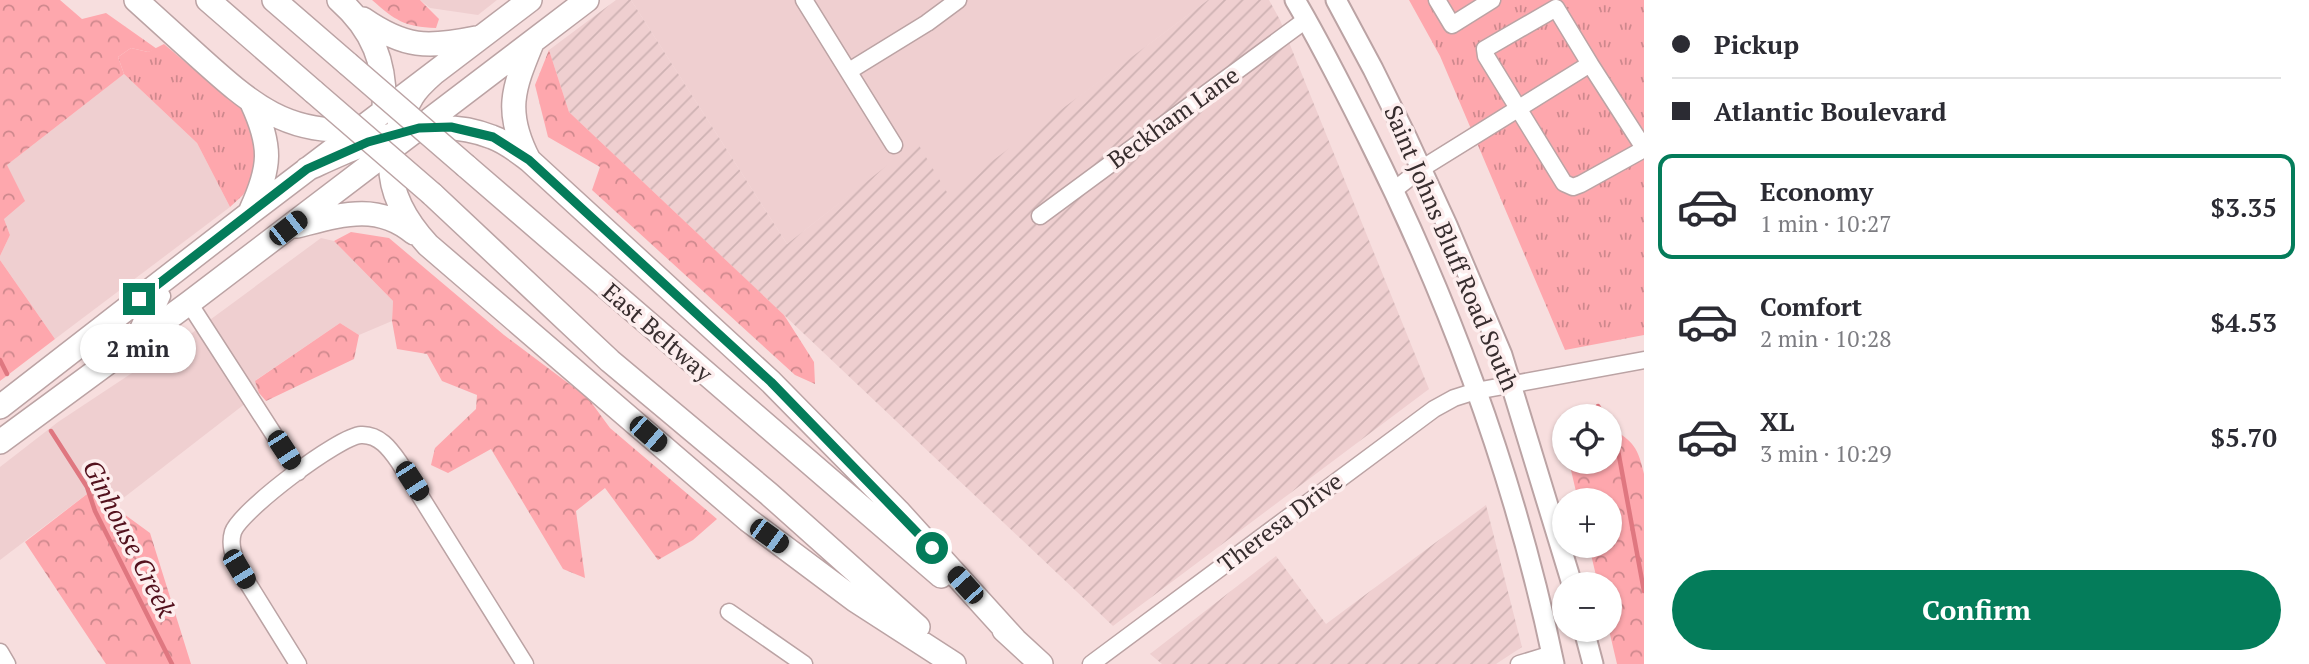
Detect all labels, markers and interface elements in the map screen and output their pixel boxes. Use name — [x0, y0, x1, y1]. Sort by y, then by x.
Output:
text: Pickup — [1714, 27, 1799, 61]
street label: Beckham Lane — [1101, 59, 1245, 175]
text: Atlantic Boulevard — [1714, 94, 1947, 128]
street label: Saint Johns Bluff Road South — [1377, 100, 1527, 396]
text: Economy — [1760, 174, 1873, 208]
icon: car — [1676, 175, 1739, 238]
text: $3.35 — [2211, 190, 2277, 224]
car — [265, 207, 312, 249]
text: 1 min · 10:27 — [1760, 208, 1892, 239]
street label: East Beltway — [596, 275, 720, 389]
route end — [123, 283, 155, 315]
text: Comfort — [1760, 289, 1862, 323]
icon: car — [1676, 290, 1739, 353]
text: $4.53 — [2211, 305, 2277, 339]
text: 2 min · 10:28 — [1760, 323, 1892, 354]
callout: 2 min — [81, 324, 197, 372]
text: 2 min — [107, 333, 169, 364]
map controls — [1552, 404, 1622, 642]
button: locate — [1552, 404, 1622, 474]
text: XL — [1760, 404, 1794, 438]
icon: car — [1676, 405, 1739, 468]
car — [626, 412, 671, 456]
text: $5.70 — [2211, 420, 2277, 454]
car — [264, 427, 305, 473]
text: 3 min · 10:29 — [1760, 438, 1892, 469]
water label: Ginhouse Creek — [76, 454, 184, 623]
car — [392, 458, 433, 504]
street label: Theresa Drive — [1211, 465, 1349, 579]
button: + — [1552, 488, 1622, 558]
car — [746, 515, 793, 557]
route start — [916, 532, 948, 564]
car — [220, 546, 259, 592]
car — [944, 562, 987, 608]
button: Confirm — [1672, 570, 2281, 650]
button: − — [1552, 572, 1622, 642]

